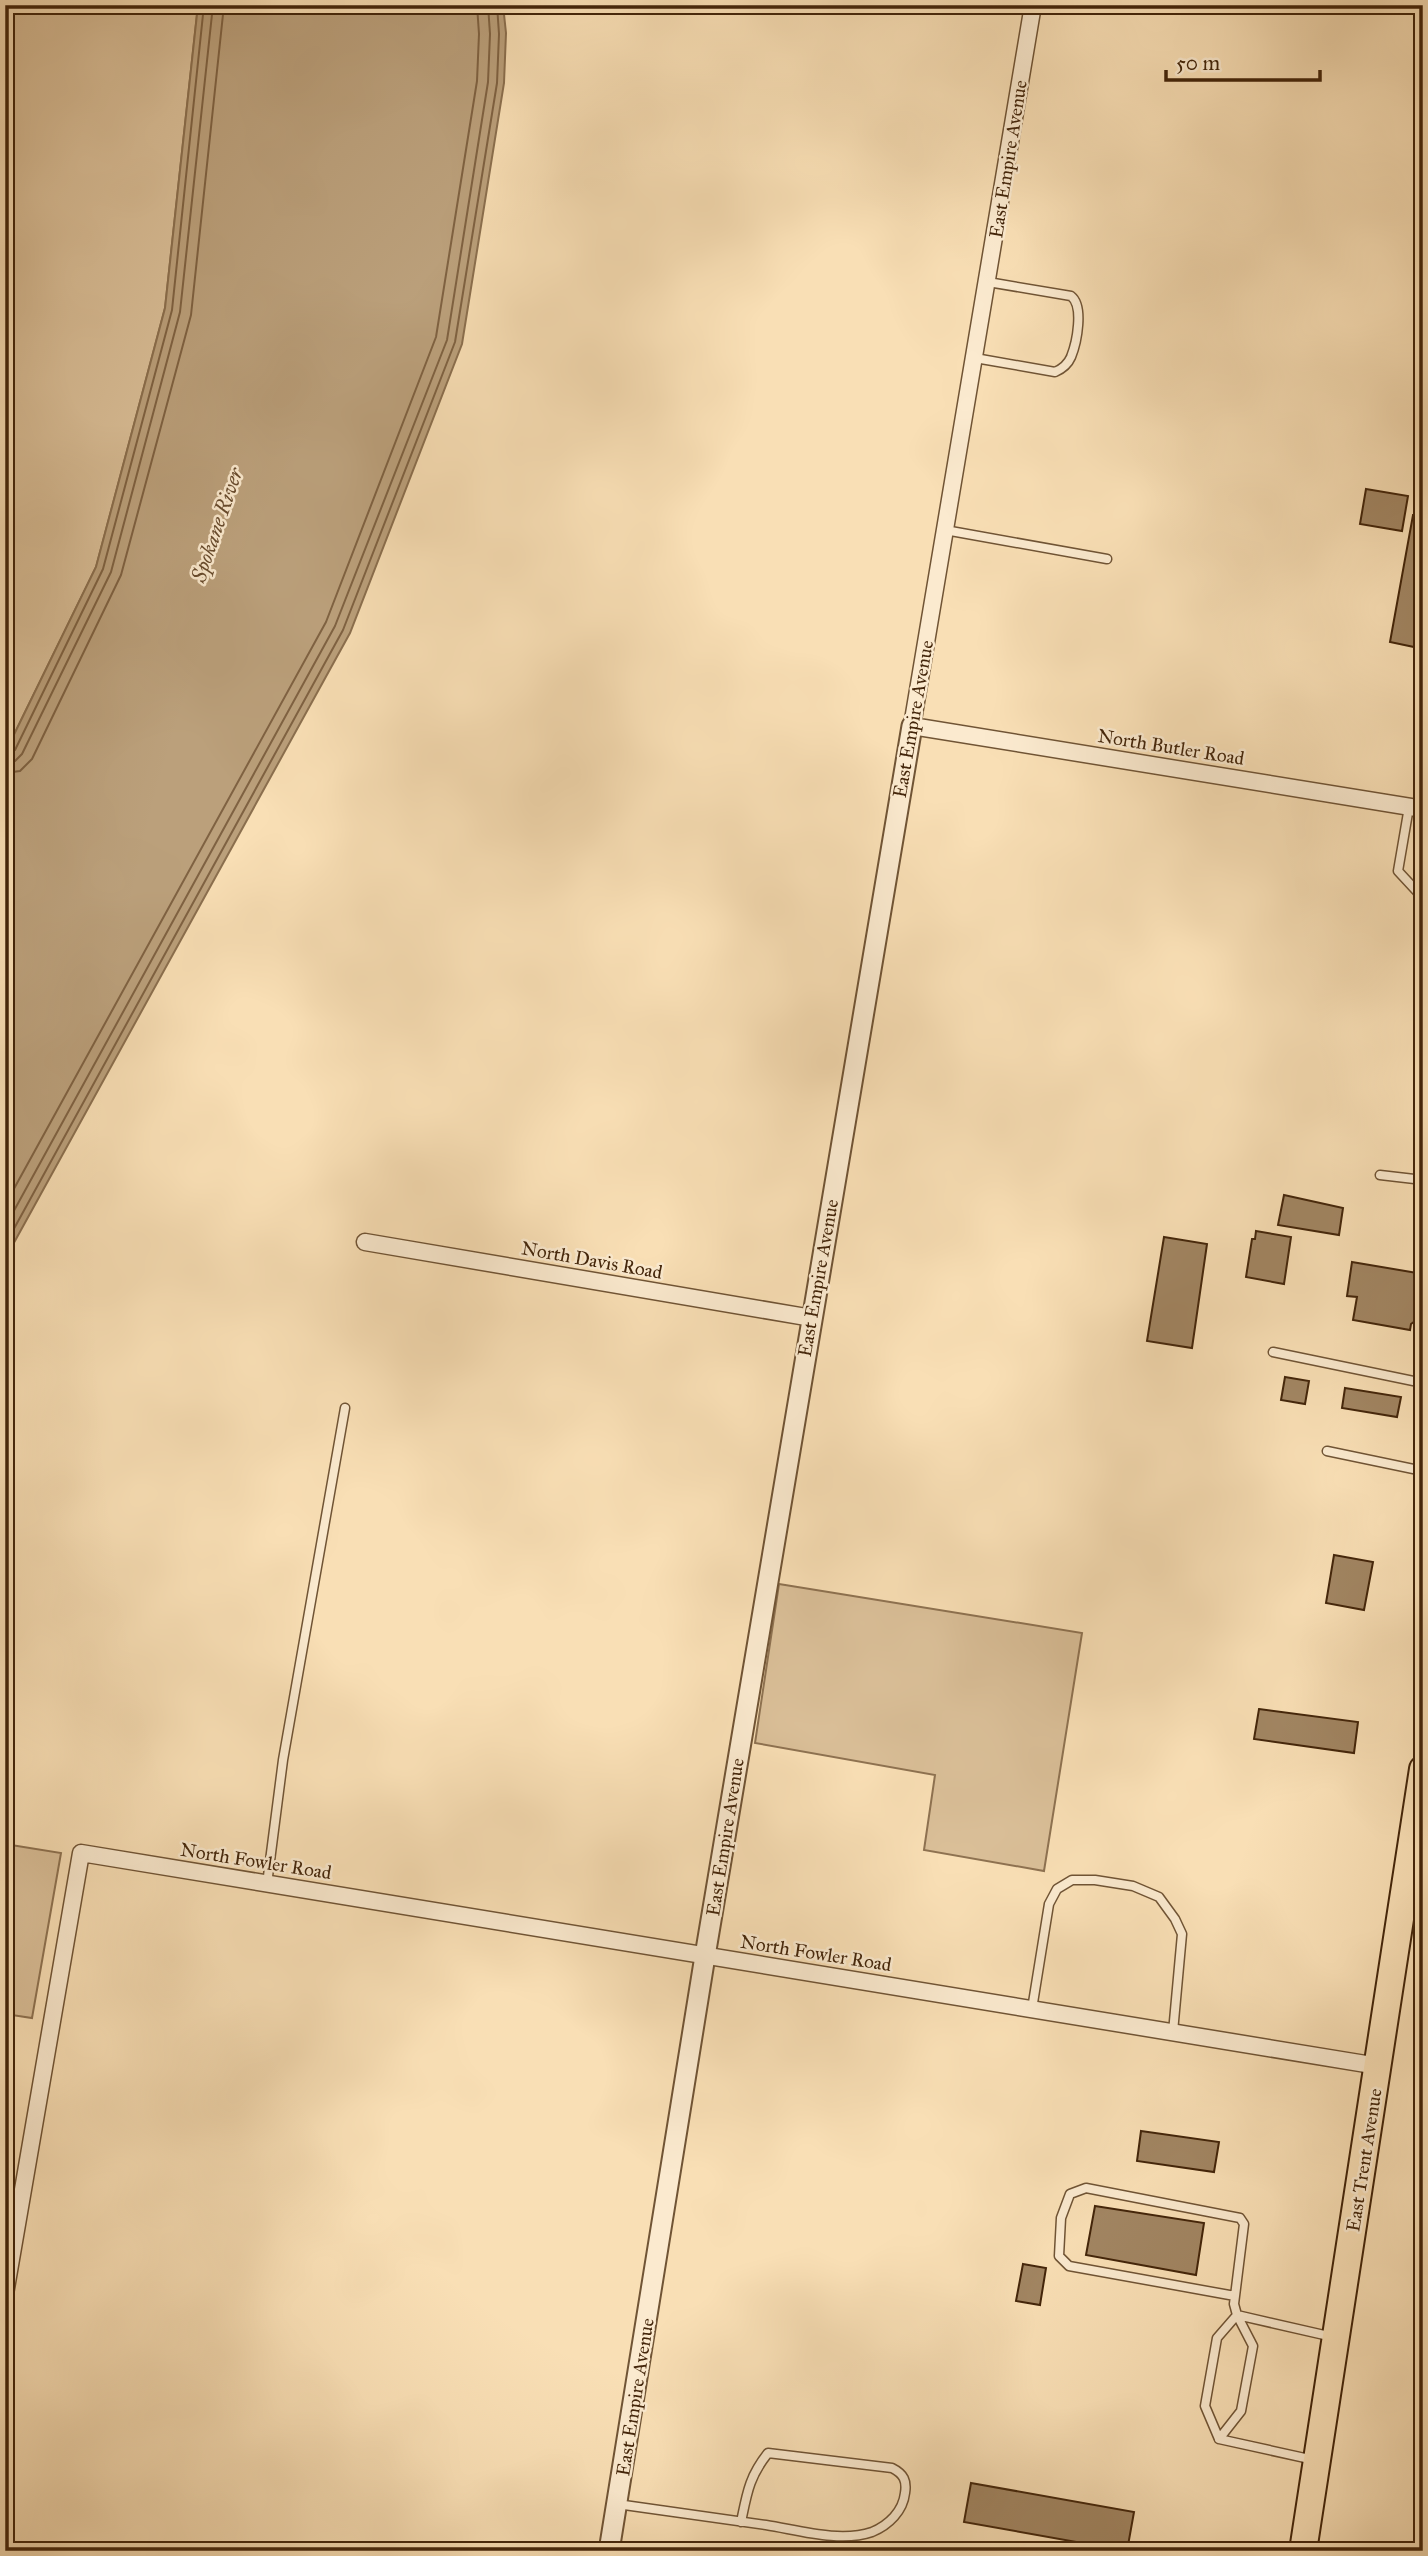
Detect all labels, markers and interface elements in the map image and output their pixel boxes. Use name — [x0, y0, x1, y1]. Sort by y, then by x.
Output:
scale bar — [1166, 38, 1320, 82]
text: 50 m — [1176, 50, 1221, 76]
street label: East Empire Avenue — [984, 78, 1032, 240]
water label: Spokane River — [185, 463, 249, 587]
street label: East Empire Avenue — [888, 638, 938, 800]
street label: North Butler Road — [1096, 724, 1246, 770]
street label: East Empire Avenue — [793, 1197, 843, 1359]
street label: North Davis Road — [520, 1236, 665, 1284]
street label: East Empire Avenue — [701, 1756, 749, 1918]
street label: North Fowler Road — [179, 1838, 334, 1884]
street label: North Fowler Road — [739, 1930, 894, 1976]
street label: East Trent Avenue — [1341, 2087, 1387, 2233]
street label: East Empire Avenue — [611, 2316, 659, 2478]

